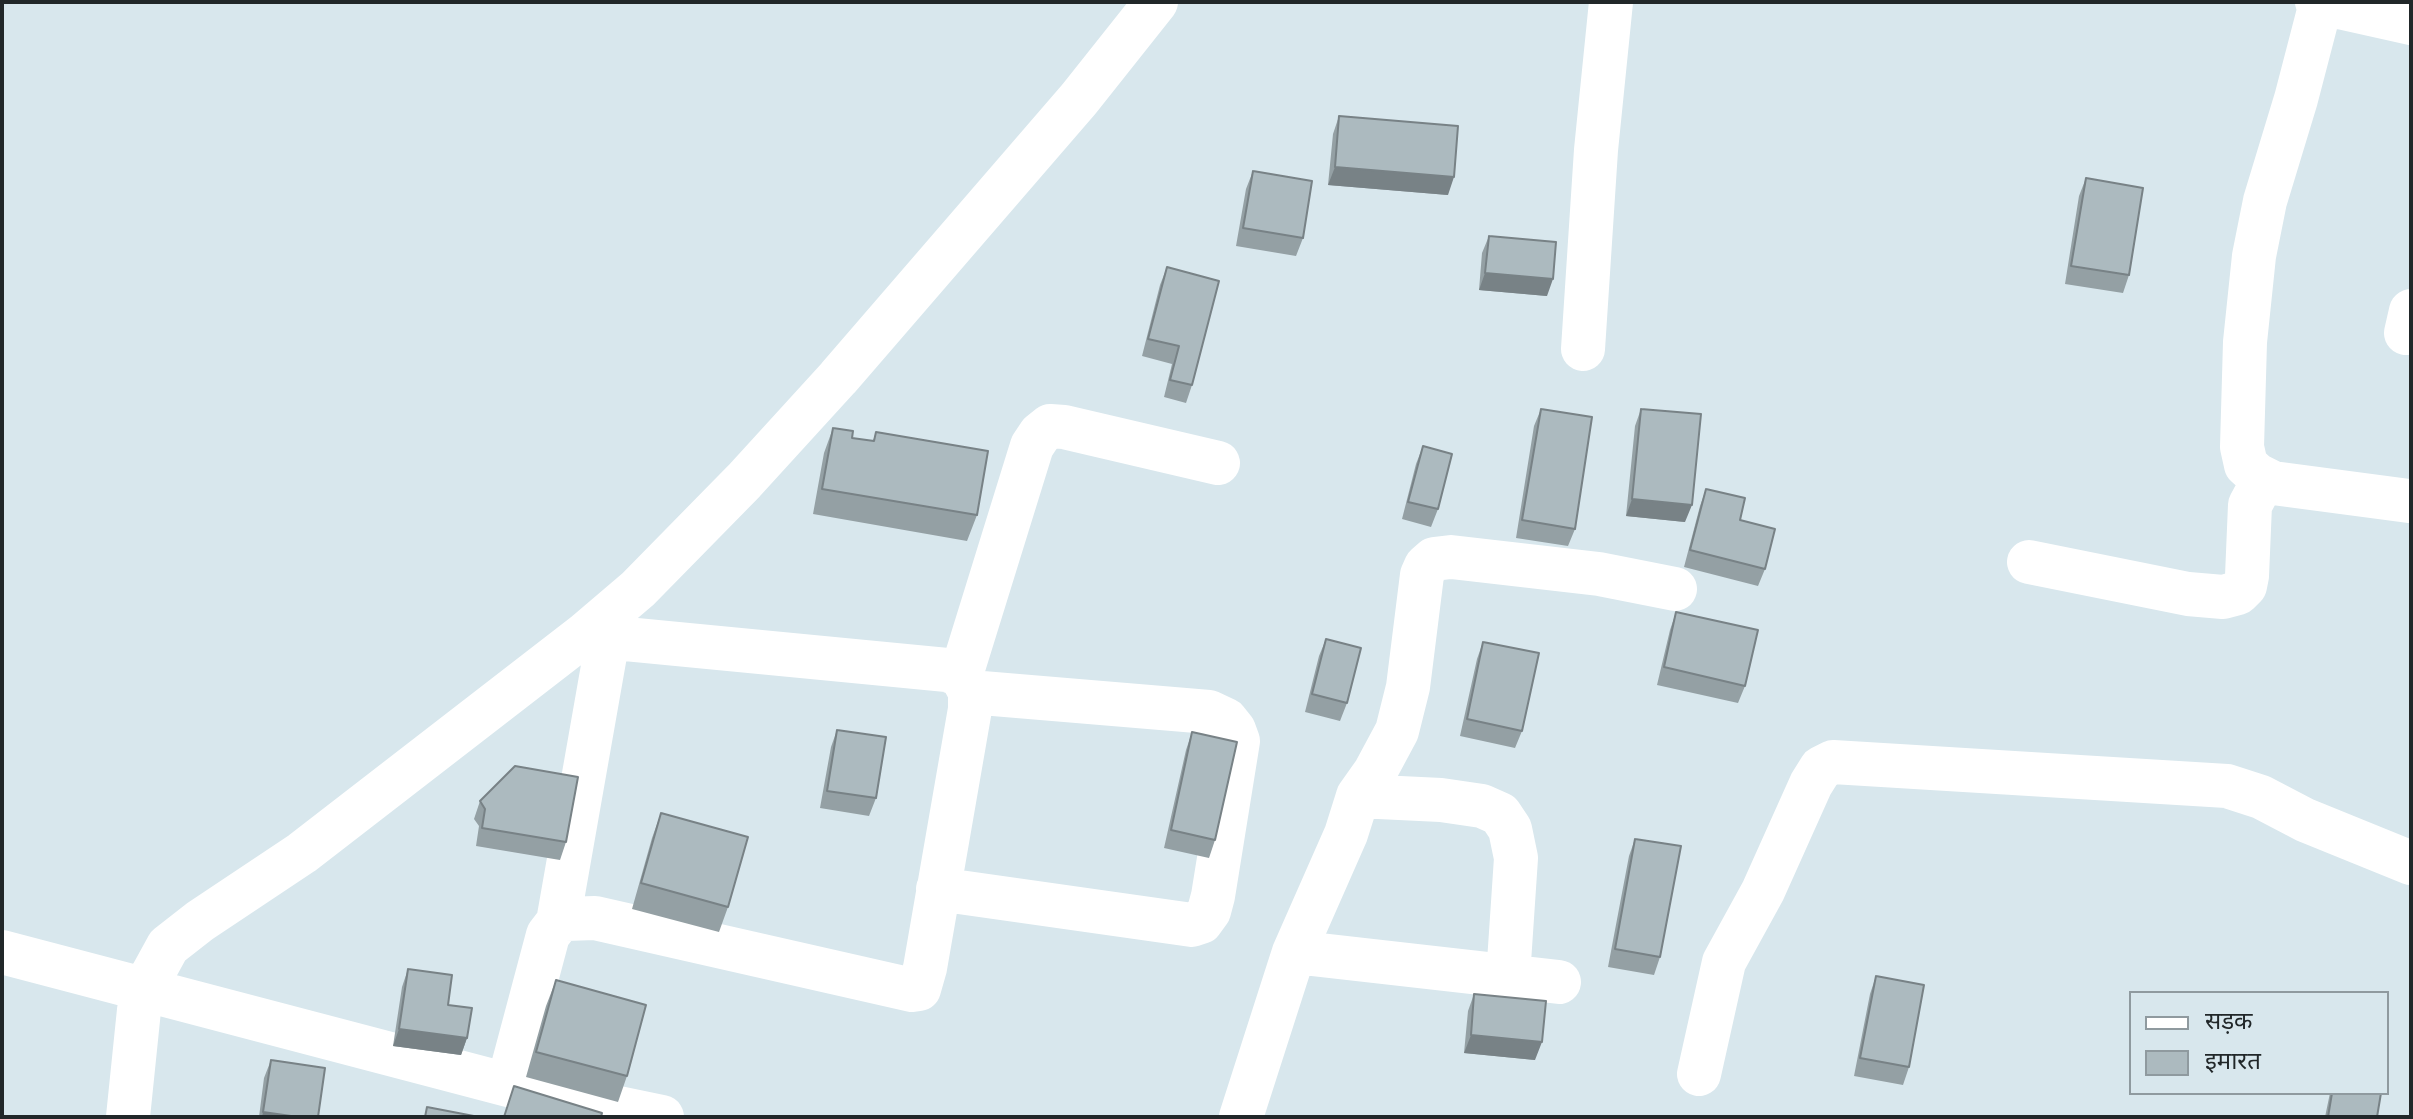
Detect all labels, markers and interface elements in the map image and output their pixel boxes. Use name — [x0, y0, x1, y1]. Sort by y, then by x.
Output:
legend — [2129, 991, 2389, 1095]
text: सड़क — [2205, 1007, 2253, 1034]
text: इमारत — [2205, 1047, 2261, 1074]

